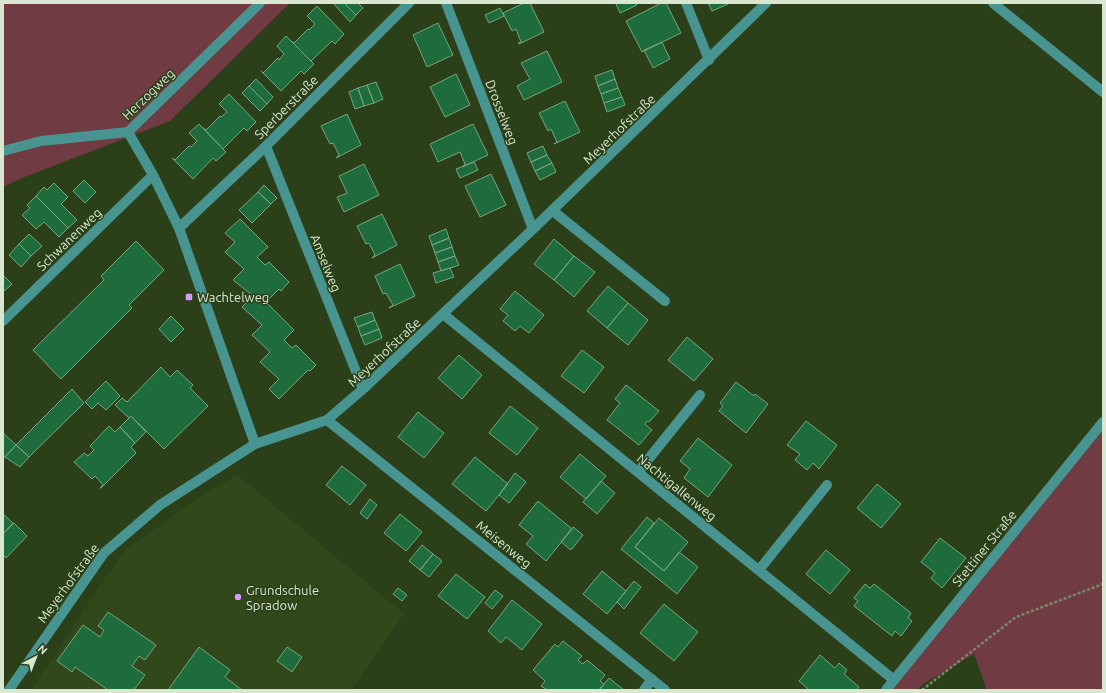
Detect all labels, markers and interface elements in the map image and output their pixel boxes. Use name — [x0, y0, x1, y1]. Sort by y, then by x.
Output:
street label: Herzogweg — [119, 66, 177, 122]
street label: Sperberstraße — [251, 72, 321, 142]
street label: Drosselweg — [483, 78, 521, 146]
street label: Meyerhofstraße — [580, 91, 658, 167]
street label: Schwanenweg — [34, 205, 104, 273]
street label: Amselweg — [308, 232, 344, 294]
place label: Wachtelweg — [197, 290, 269, 304]
marker: Wachtelweg — [184, 292, 194, 302]
street label: Meyerhofstraße — [345, 315, 423, 389]
street label: Nachtigallenweg — [635, 451, 719, 523]
street label: Stettiner Straße — [949, 507, 1019, 589]
street label: Meisenweg — [474, 518, 534, 570]
street label: Meyerhofstraße — [35, 541, 101, 625]
place label: Grundschule Spradow — [246, 583, 319, 612]
marker: Grundschule Spradow — [233, 592, 243, 602]
north arrow — [16, 637, 56, 677]
text: N — [36, 642, 50, 657]

